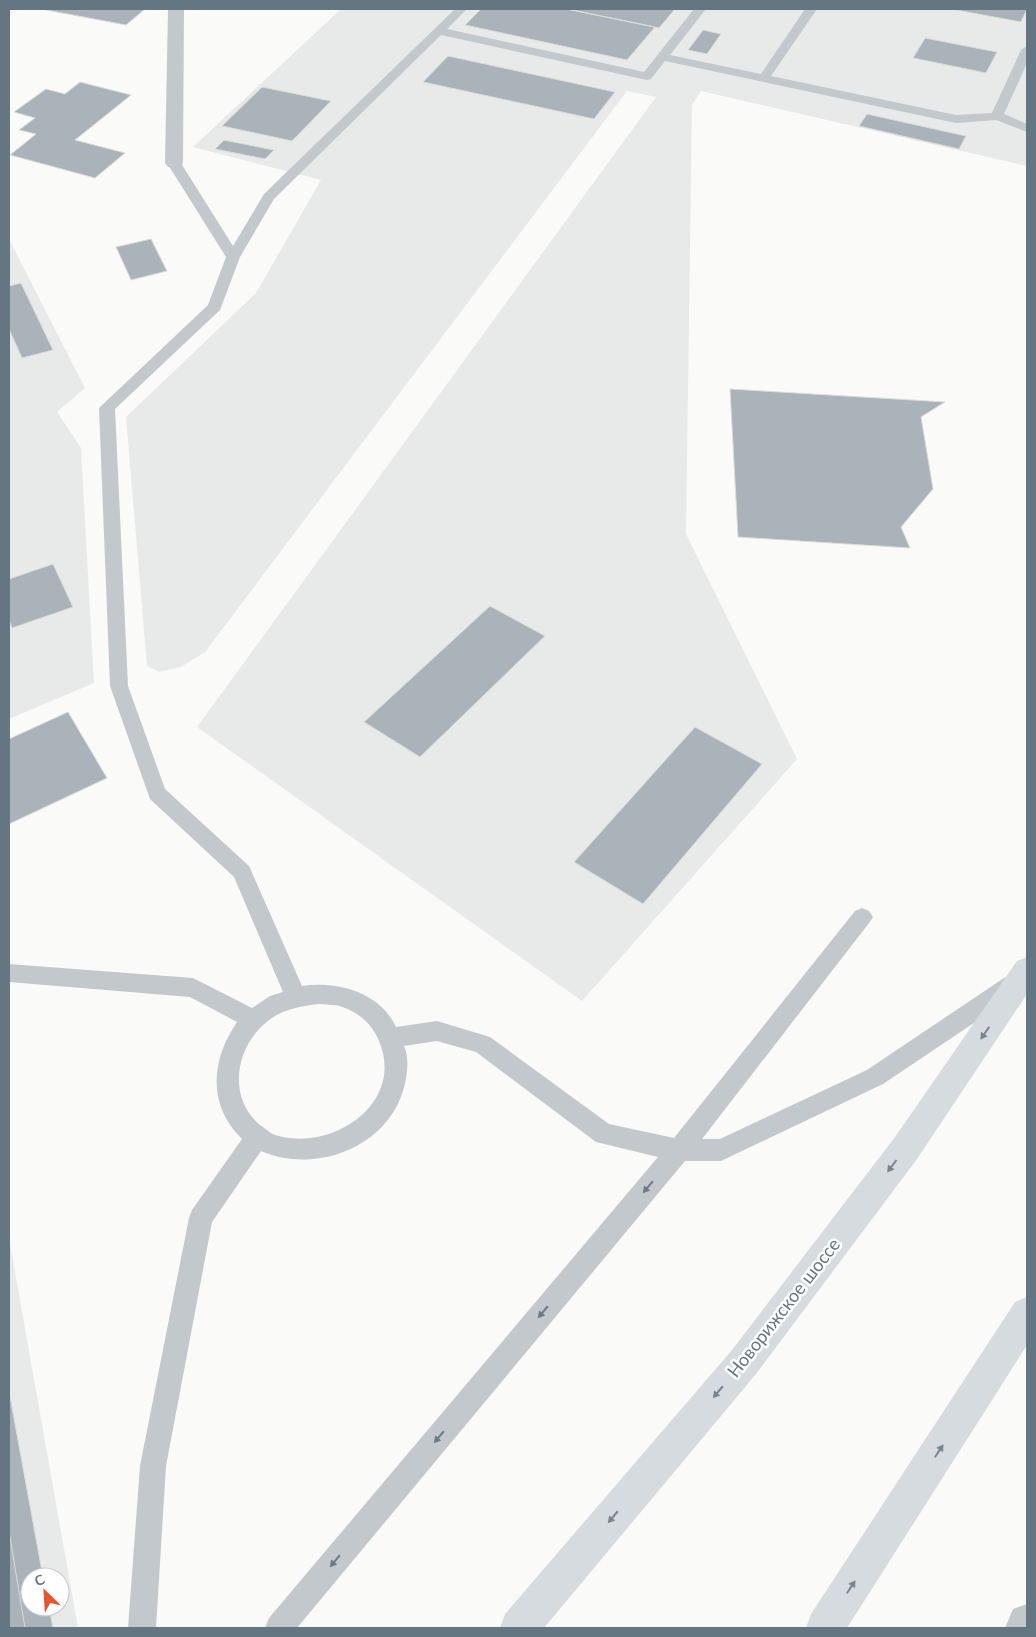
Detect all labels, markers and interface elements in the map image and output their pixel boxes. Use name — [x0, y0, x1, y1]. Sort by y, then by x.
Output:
one-way arrow — [980, 1026, 990, 1040]
one-way arrow — [886, 1159, 897, 1172]
one-way arrow — [642, 1181, 653, 1194]
street label: Новорижское шоссе — [722, 1234, 844, 1381]
one-way arrow — [538, 1305, 549, 1318]
one-way arrow — [713, 1386, 724, 1399]
one-way arrow — [434, 1430, 445, 1443]
one-way arrow — [934, 1444, 944, 1457]
one-way arrow — [608, 1510, 619, 1523]
one-way arrow — [329, 1555, 340, 1568]
north arrow — [20, 1567, 70, 1617]
text: С — [32, 1570, 48, 1589]
one-way arrow — [846, 1581, 856, 1594]

